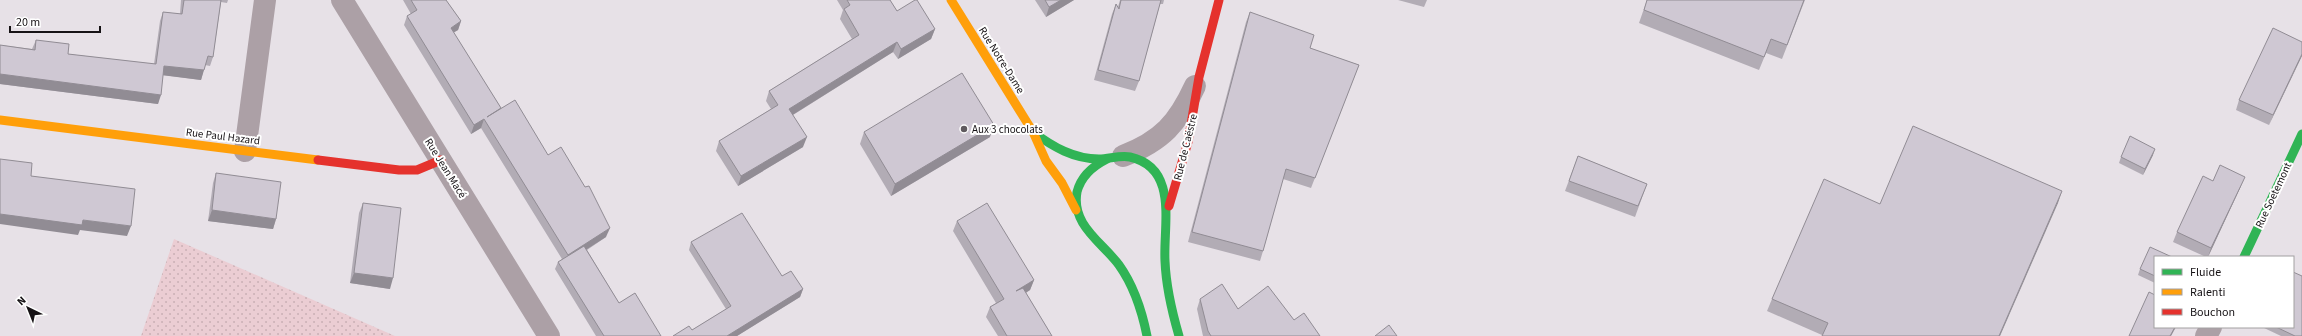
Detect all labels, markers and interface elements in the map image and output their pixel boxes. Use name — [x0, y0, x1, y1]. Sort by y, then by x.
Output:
scale bar — [10, 8, 100, 34]
text: 20 m — [16, 14, 40, 31]
street label: Rue Notre-Dame — [975, 24, 1028, 97]
street label: Rue de Caëstre — [1170, 112, 1201, 182]
place label: Aux 3 chocolats — [972, 122, 1043, 137]
marker: Aux 3 chocolats — [959, 124, 969, 134]
street label: Rue Paul Hazard — [185, 125, 261, 148]
street label: Rue Jean Macé — [421, 135, 470, 202]
street label: Rue Soetemont — [2252, 160, 2295, 231]
legend — [2154, 256, 2294, 328]
text: Fluide — [2190, 264, 2221, 281]
text: Ralenti — [2190, 284, 2225, 301]
north arrow — [8, 288, 48, 328]
text: N — [14, 293, 29, 309]
text: Bouchon — [2190, 304, 2235, 321]

